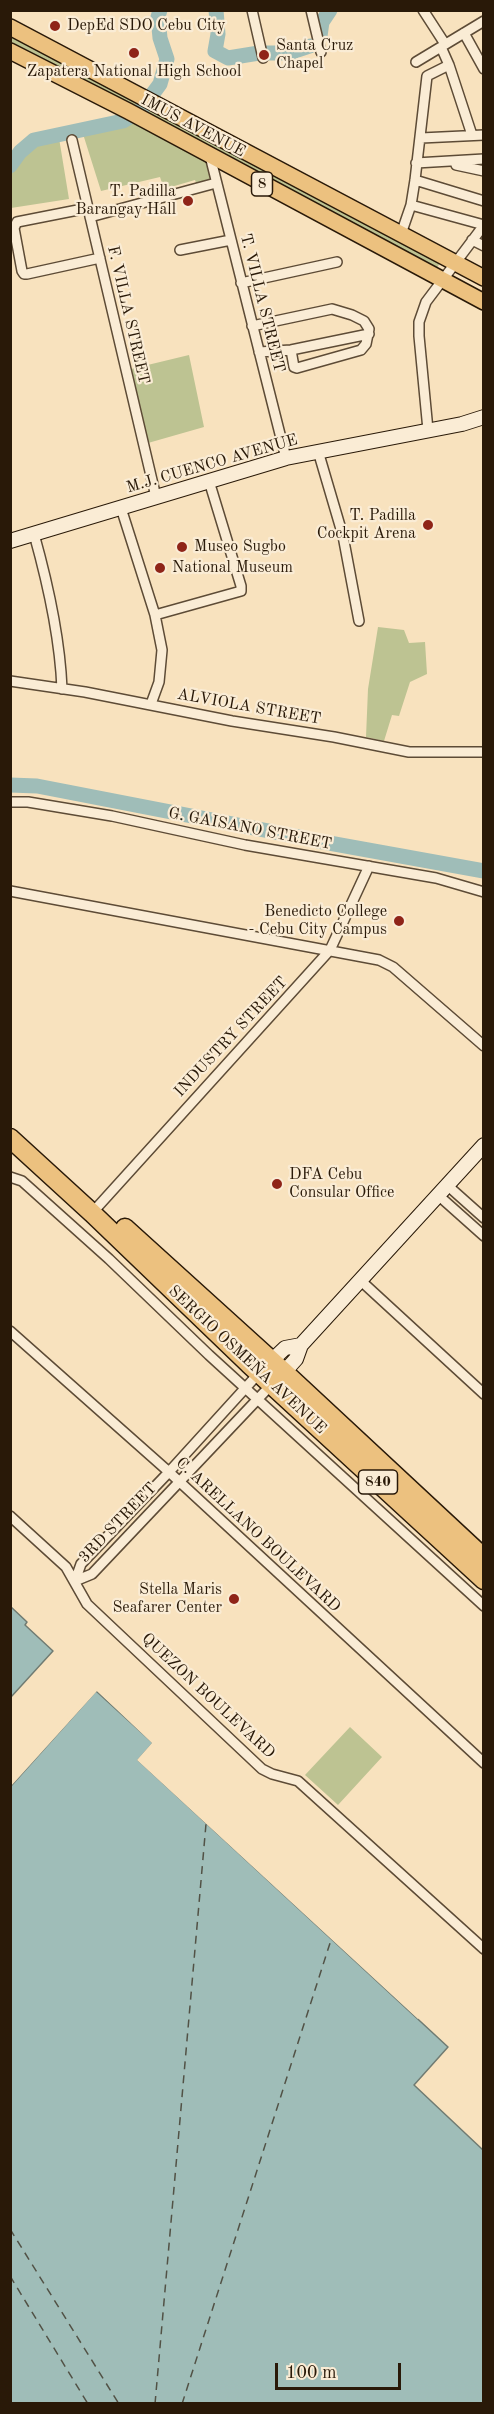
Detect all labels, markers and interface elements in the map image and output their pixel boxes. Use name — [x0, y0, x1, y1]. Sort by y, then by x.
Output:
place label: DepEd SDO Cebu City — [67, 16, 225, 36]
marker: DepEd SDO Cebu City — [48, 19, 62, 33]
place label: Santa Cruz Chapel — [276, 36, 353, 74]
marker: Zapatera National High School — [127, 46, 141, 60]
marker: Santa Cruz Chapel — [257, 48, 271, 62]
place label: Zapatera National High School — [27, 62, 241, 82]
street label: IMUS AVENUE — [138, 90, 248, 162]
road number: 8 — [252, 172, 272, 196]
place label: T. Padilla Barangay Hall — [76, 182, 176, 220]
marker: T. Padilla Barangay Hall — [181, 194, 195, 208]
street label: T. VILLA STREET — [235, 232, 289, 374]
street label: F. VILLA STREET — [103, 244, 153, 386]
street label: M.J. CUENCO AVENUE — [124, 430, 300, 498]
place label: T. Padilla Cockpit Arena — [317, 506, 416, 544]
marker: T. Padilla Cockpit Arena — [421, 518, 435, 532]
place label: Museo Sugbo — [194, 537, 286, 557]
marker: Museo Sugbo — [175, 540, 189, 554]
place label: National Museum — [172, 558, 293, 578]
marker: National Museum — [153, 561, 167, 575]
street label: ALVIOLA STREET — [176, 685, 322, 729]
street label: G. GAISANO STREET — [167, 804, 333, 854]
place label: Benedicto College - Cebu City Campus — [249, 902, 387, 940]
marker: Benedicto College - Cebu City Campus — [392, 914, 406, 928]
street label: INDUSTRY STREET — [170, 973, 292, 1101]
place label: DFA Cebu Consular Office — [289, 1165, 394, 1203]
marker: DFA Cebu Consular Office — [270, 1177, 284, 1191]
street label: SERGIO OSMEÑA AVENUE — [164, 1282, 330, 1438]
street label: C. ARELLANO BOULEVARD — [172, 1454, 344, 1616]
road number: 840 — [358, 1470, 398, 1494]
street label: 3RD STREET — [75, 1479, 161, 1567]
place label: Stella Maris Seafarer Center — [112, 1580, 222, 1618]
marker: Stella Maris Seafarer Center — [227, 1592, 241, 1606]
street label: QUEZON BOULEVARD — [137, 1629, 279, 1763]
scale bar — [278, 2351, 404, 2389]
text: 100 m — [286, 2364, 337, 2382]

